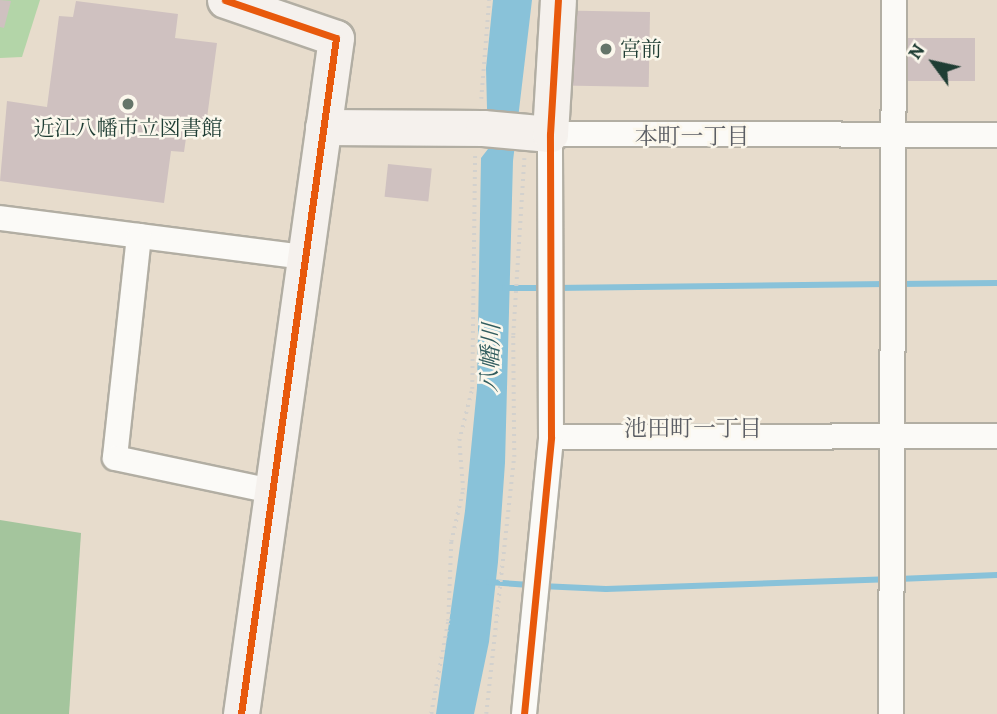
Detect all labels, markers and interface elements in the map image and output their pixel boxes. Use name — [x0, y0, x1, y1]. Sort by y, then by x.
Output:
north arrow — [899, 28, 969, 98]
place label: 宮前 — [620, 36, 662, 62]
text: N — [902, 39, 931, 64]
marker: 宮前 — [598, 41, 614, 57]
marker: 近江八幡市立図書館 — [120, 96, 136, 112]
place label: 近江八幡市立図書館 — [34, 115, 222, 141]
district label: 本町一丁目 — [635, 123, 749, 151]
water label: 八幡川 — [476, 323, 506, 393]
district label: 池田町一丁目 — [624, 415, 762, 443]

